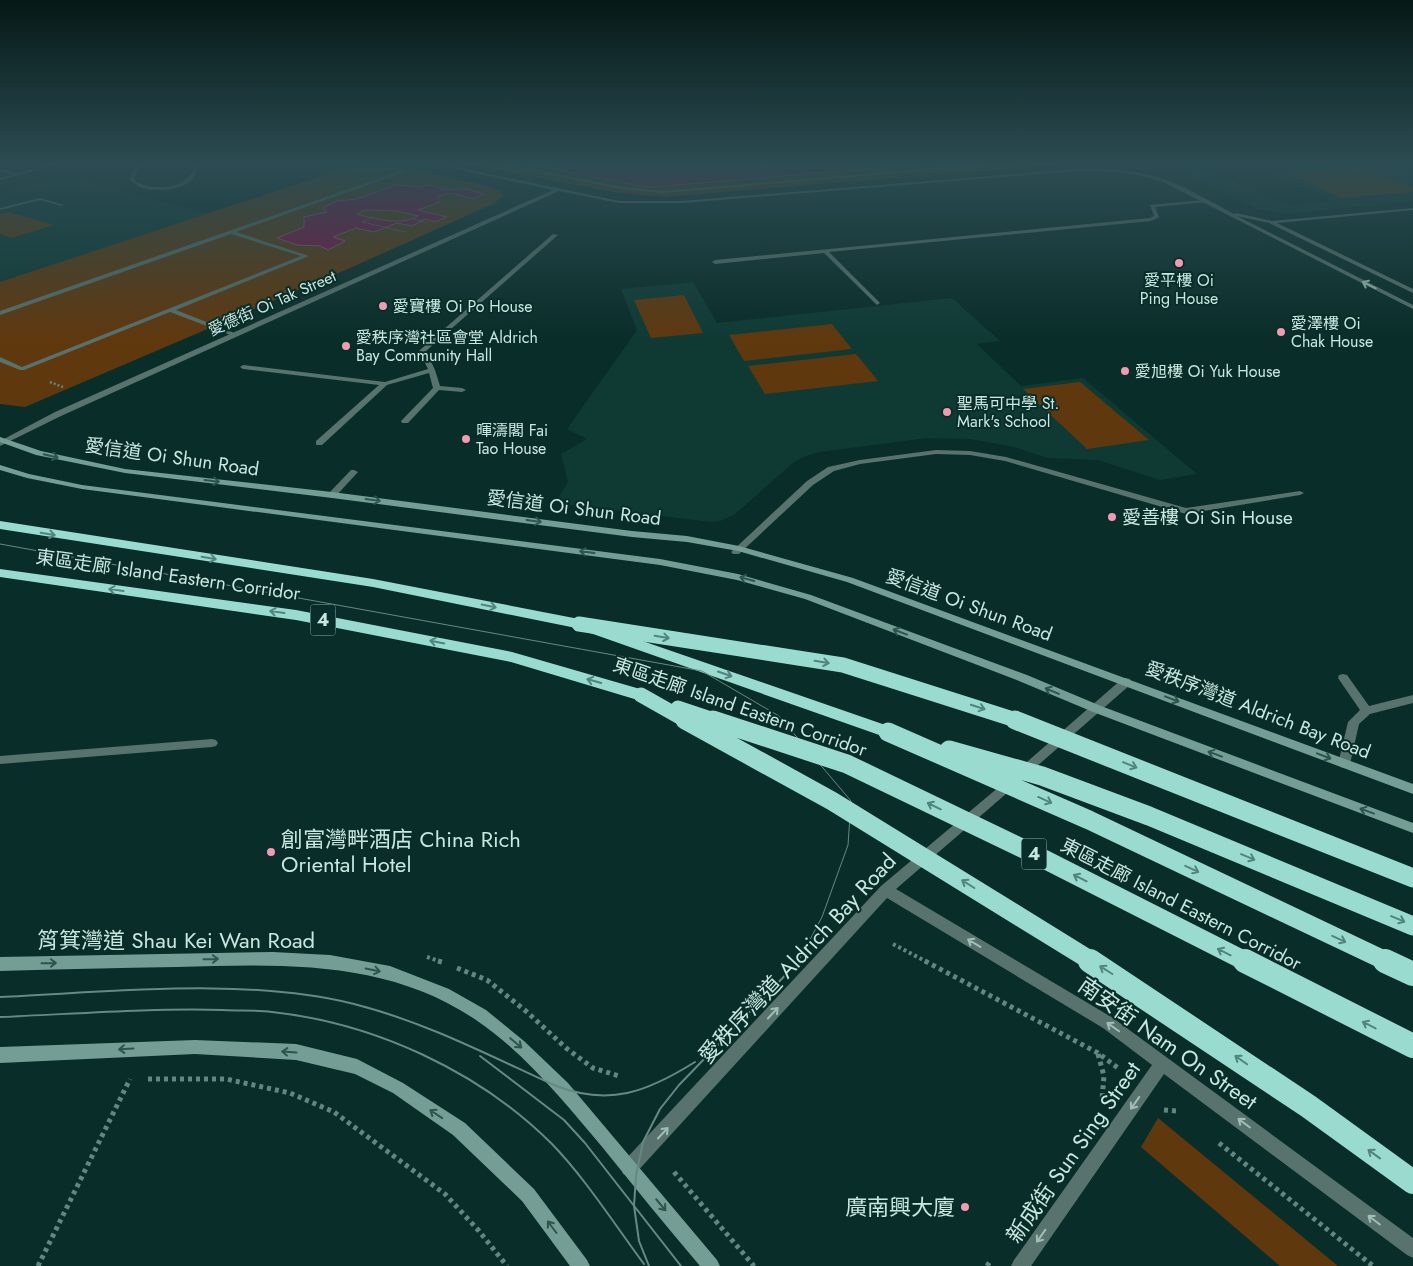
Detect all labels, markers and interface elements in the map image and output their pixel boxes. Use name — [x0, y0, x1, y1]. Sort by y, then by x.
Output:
marker: 愛平樓 Oi Ping House — [1173, 257, 1185, 269]
street label: 愛德街 Oi Tak Street — [204, 264, 340, 342]
place label: 愛平樓 Oi Ping House — [1140, 269, 1218, 310]
one-way arrow — [1362, 280, 1377, 289]
place label: 愛寶樓 Oi Po House — [393, 295, 533, 318]
marker: 愛寶樓 Oi Po House — [377, 300, 389, 312]
place label: 愛澤樓 Oi Chak House — [1291, 312, 1373, 353]
place label: 愛秩序灣社區會堂 Aldrich Bay Community Hall — [356, 326, 538, 367]
marker: 愛澤樓 Oi Chak House — [1275, 326, 1287, 338]
marker: 愛秩序灣社區會堂 Aldrich Bay Community Hall — [340, 340, 352, 352]
place label: 愛旭樓 Oi Yuk House — [1135, 360, 1281, 383]
marker: 愛旭樓 Oi Yuk House — [1119, 365, 1131, 377]
place label: 聖馬可中學 St. Mark's School — [957, 392, 1059, 433]
marker: 聖馬可中學 St. Mark's School — [941, 406, 953, 418]
place label: 暉濤閣 Fai Tao House — [476, 419, 548, 460]
street label: 愛信道 Oi Shun Road — [83, 431, 261, 483]
marker: 暉濤閣 Fai Tao House — [460, 433, 472, 445]
one-way arrow — [43, 452, 59, 461]
one-way arrow — [204, 476, 220, 486]
street label: 愛信道 Oi Shun Road — [485, 484, 663, 532]
one-way arrow — [365, 495, 381, 505]
place label: 愛善樓 Oi Sin House — [1122, 504, 1293, 531]
marker: 愛善樓 Oi Sin House — [1106, 511, 1118, 523]
one-way arrow — [526, 516, 542, 526]
one-way arrow — [40, 529, 56, 539]
street label: 東區走廊 Island Eastern Corridor — [34, 543, 302, 607]
one-way arrow — [579, 547, 595, 557]
one-way arrow — [200, 553, 216, 563]
street label: 愛信道 Oi Shun Road — [882, 562, 1056, 648]
one-way arrow — [739, 574, 755, 583]
one-way arrow — [108, 584, 124, 594]
one-way arrow — [481, 602, 497, 611]
road number: 4 — [310, 604, 336, 636]
one-way arrow — [269, 607, 285, 617]
one-way arrow — [893, 627, 908, 636]
one-way arrow — [654, 632, 670, 642]
one-way arrow — [429, 637, 445, 647]
street label: 東區走廊 Island Eastern Corridor — [609, 651, 871, 763]
street label: 愛秩序灣道 Aldrich Bay Road — [1141, 655, 1375, 765]
one-way arrow — [814, 657, 830, 667]
one-way arrow — [716, 670, 732, 679]
one-way arrow — [587, 676, 603, 686]
one-way arrow — [1045, 685, 1060, 695]
one-way arrow — [1164, 695, 1179, 704]
one-way arrow — [970, 703, 986, 713]
one-way arrow — [1208, 749, 1223, 758]
one-way arrow — [1316, 752, 1331, 762]
one-way arrow — [1122, 761, 1137, 771]
one-way arrow — [1037, 796, 1052, 805]
one-way arrow — [927, 801, 942, 810]
one-way arrow — [1360, 805, 1375, 814]
place label: 創富灣畔酒店 China Rich Oriental Hotel — [281, 823, 521, 880]
street label: 東區走廊 Island Eastern Corridor — [1056, 831, 1306, 977]
road number: 4 — [1022, 839, 1046, 870]
marker: 創富灣畔酒店 China Rich Oriental Hotel — [265, 846, 277, 858]
street label: 愛秩序灣道 Aldrich Bay Road — [691, 846, 903, 1070]
one-way arrow — [1240, 852, 1255, 862]
one-way arrow — [1184, 865, 1199, 874]
one-way arrow — [1072, 873, 1087, 883]
one-way arrow — [961, 879, 975, 889]
one-way arrow — [1390, 915, 1405, 925]
street label: 筲箕灣道 Shau Kei Wan Road — [37, 924, 315, 956]
one-way arrow — [1331, 935, 1346, 944]
one-way arrow — [967, 937, 981, 947]
one-way arrow — [1217, 947, 1232, 956]
one-way arrow — [203, 955, 219, 964]
one-way arrow — [40, 958, 56, 968]
one-way arrow — [1099, 964, 1113, 974]
one-way arrow — [364, 966, 380, 975]
street label: 南安街 Nam On Street — [1072, 969, 1265, 1117]
one-way arrow — [767, 1007, 779, 1020]
one-way arrow — [1362, 1020, 1377, 1030]
one-way arrow — [1106, 1022, 1120, 1032]
one-way arrow — [509, 1037, 522, 1049]
one-way arrow — [119, 1044, 135, 1053]
one-way arrow — [281, 1047, 297, 1056]
street label: 新成街 Sun Sing Street — [998, 1054, 1148, 1249]
one-way arrow — [1234, 1055, 1248, 1065]
one-way arrow — [1130, 1096, 1140, 1110]
one-way arrow — [430, 1109, 444, 1119]
one-way arrow — [1237, 1118, 1251, 1128]
one-way arrow — [657, 1127, 669, 1140]
one-way arrow — [1367, 1149, 1381, 1159]
place label: 廣南興大廈 — [845, 1191, 955, 1223]
one-way arrow — [655, 1198, 666, 1211]
marker: 廣南興大廈 — [959, 1201, 971, 1213]
one-way arrow — [1367, 1215, 1381, 1225]
one-way arrow — [547, 1221, 558, 1234]
one-way arrow — [1036, 1229, 1046, 1243]

